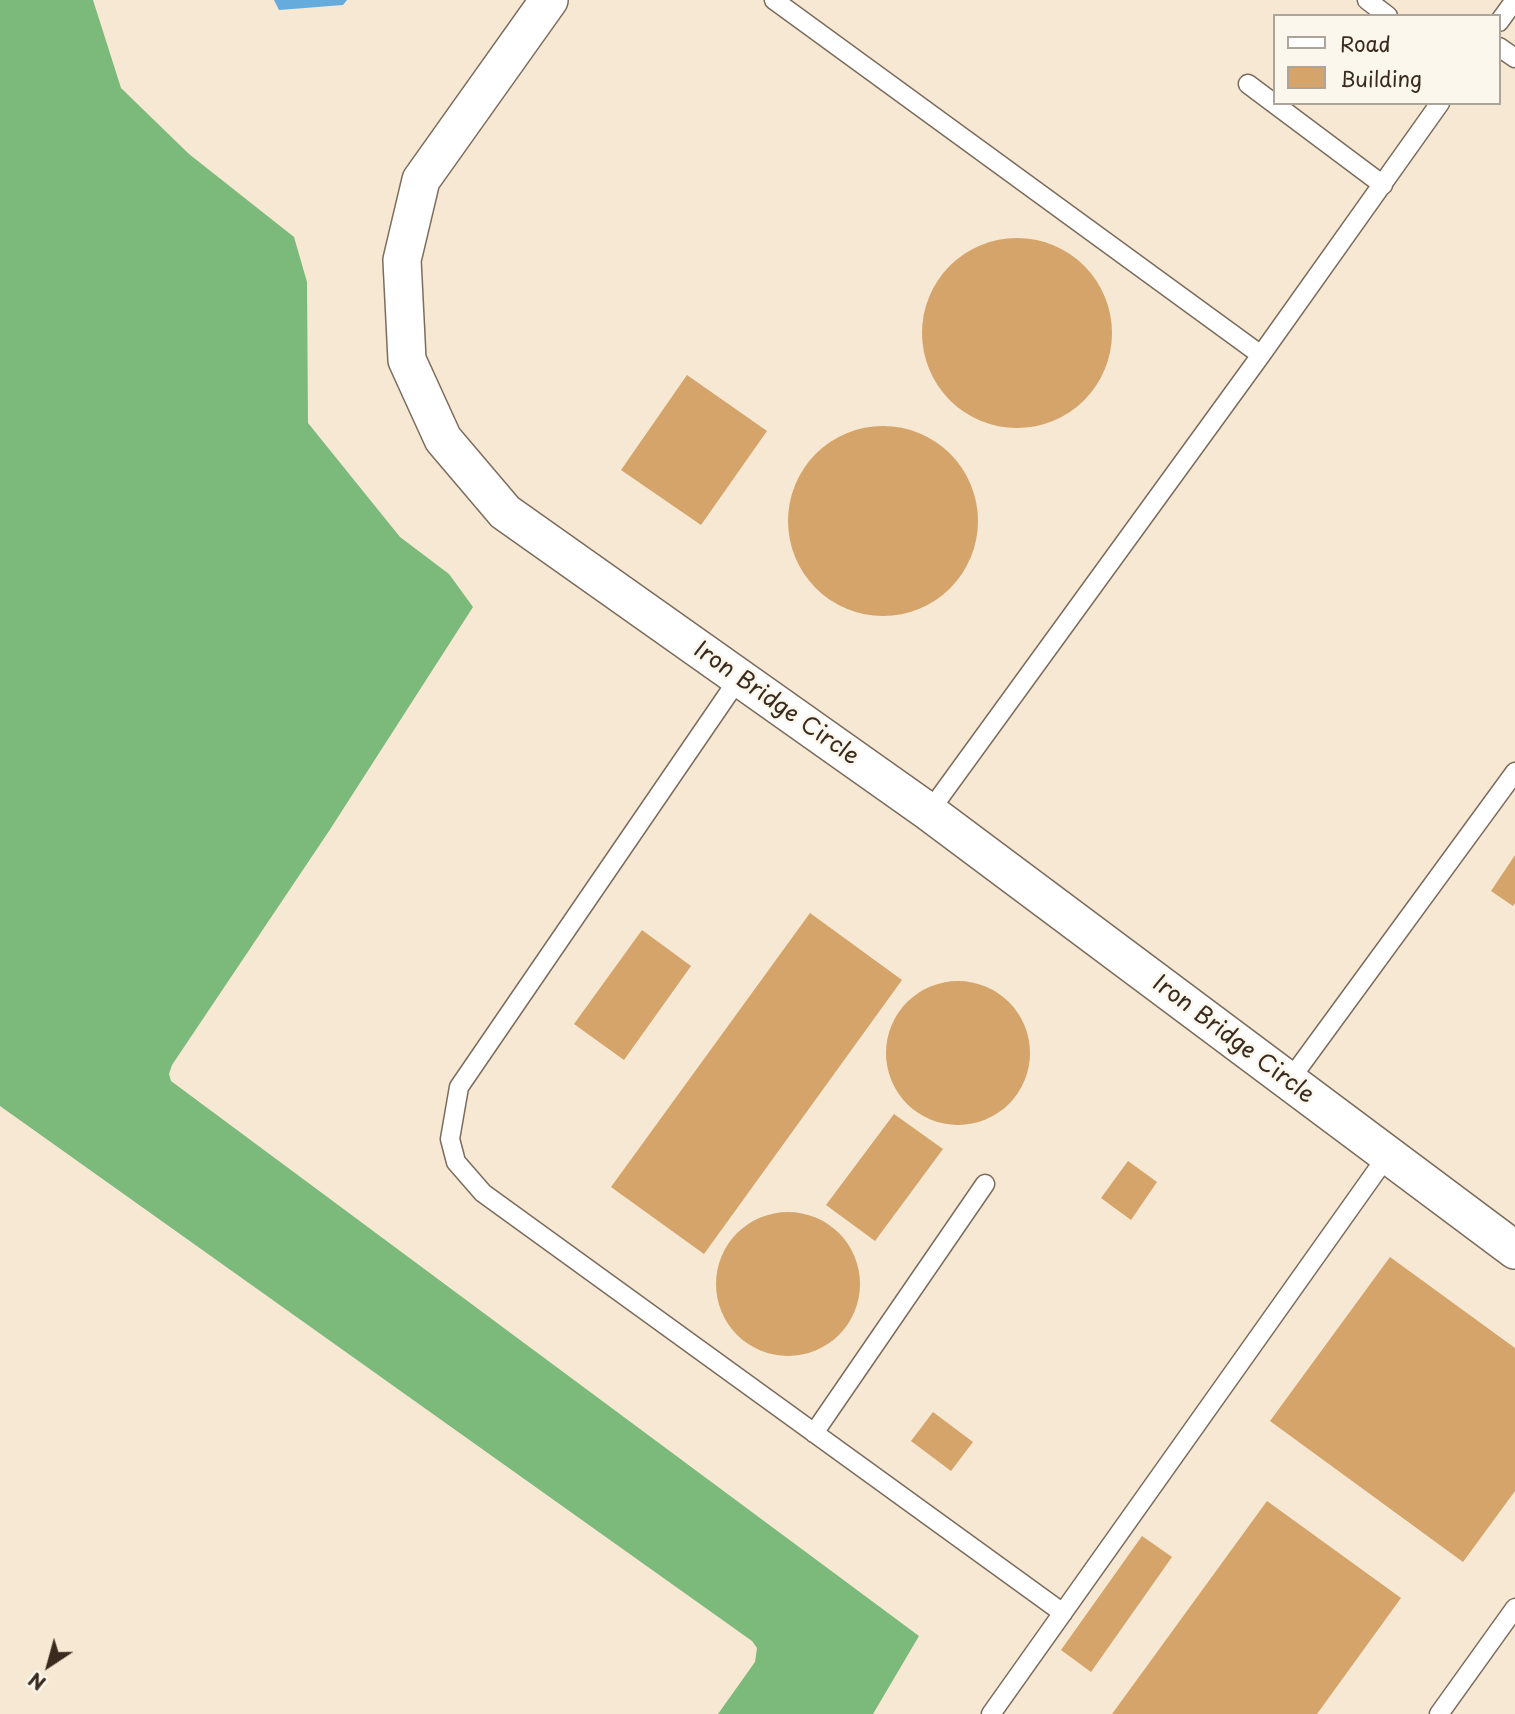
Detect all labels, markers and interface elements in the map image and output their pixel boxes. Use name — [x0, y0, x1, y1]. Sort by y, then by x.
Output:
legend — [1274, 14, 1501, 105]
text: Road — [1340, 27, 1391, 59]
text: Building — [1340, 62, 1422, 94]
street label: Iron Bridge Circle — [688, 637, 864, 771]
street label: Iron Bridge Circle — [1147, 970, 1319, 1110]
north arrow — [14, 1630, 84, 1700]
text: N — [22, 1666, 51, 1698]

